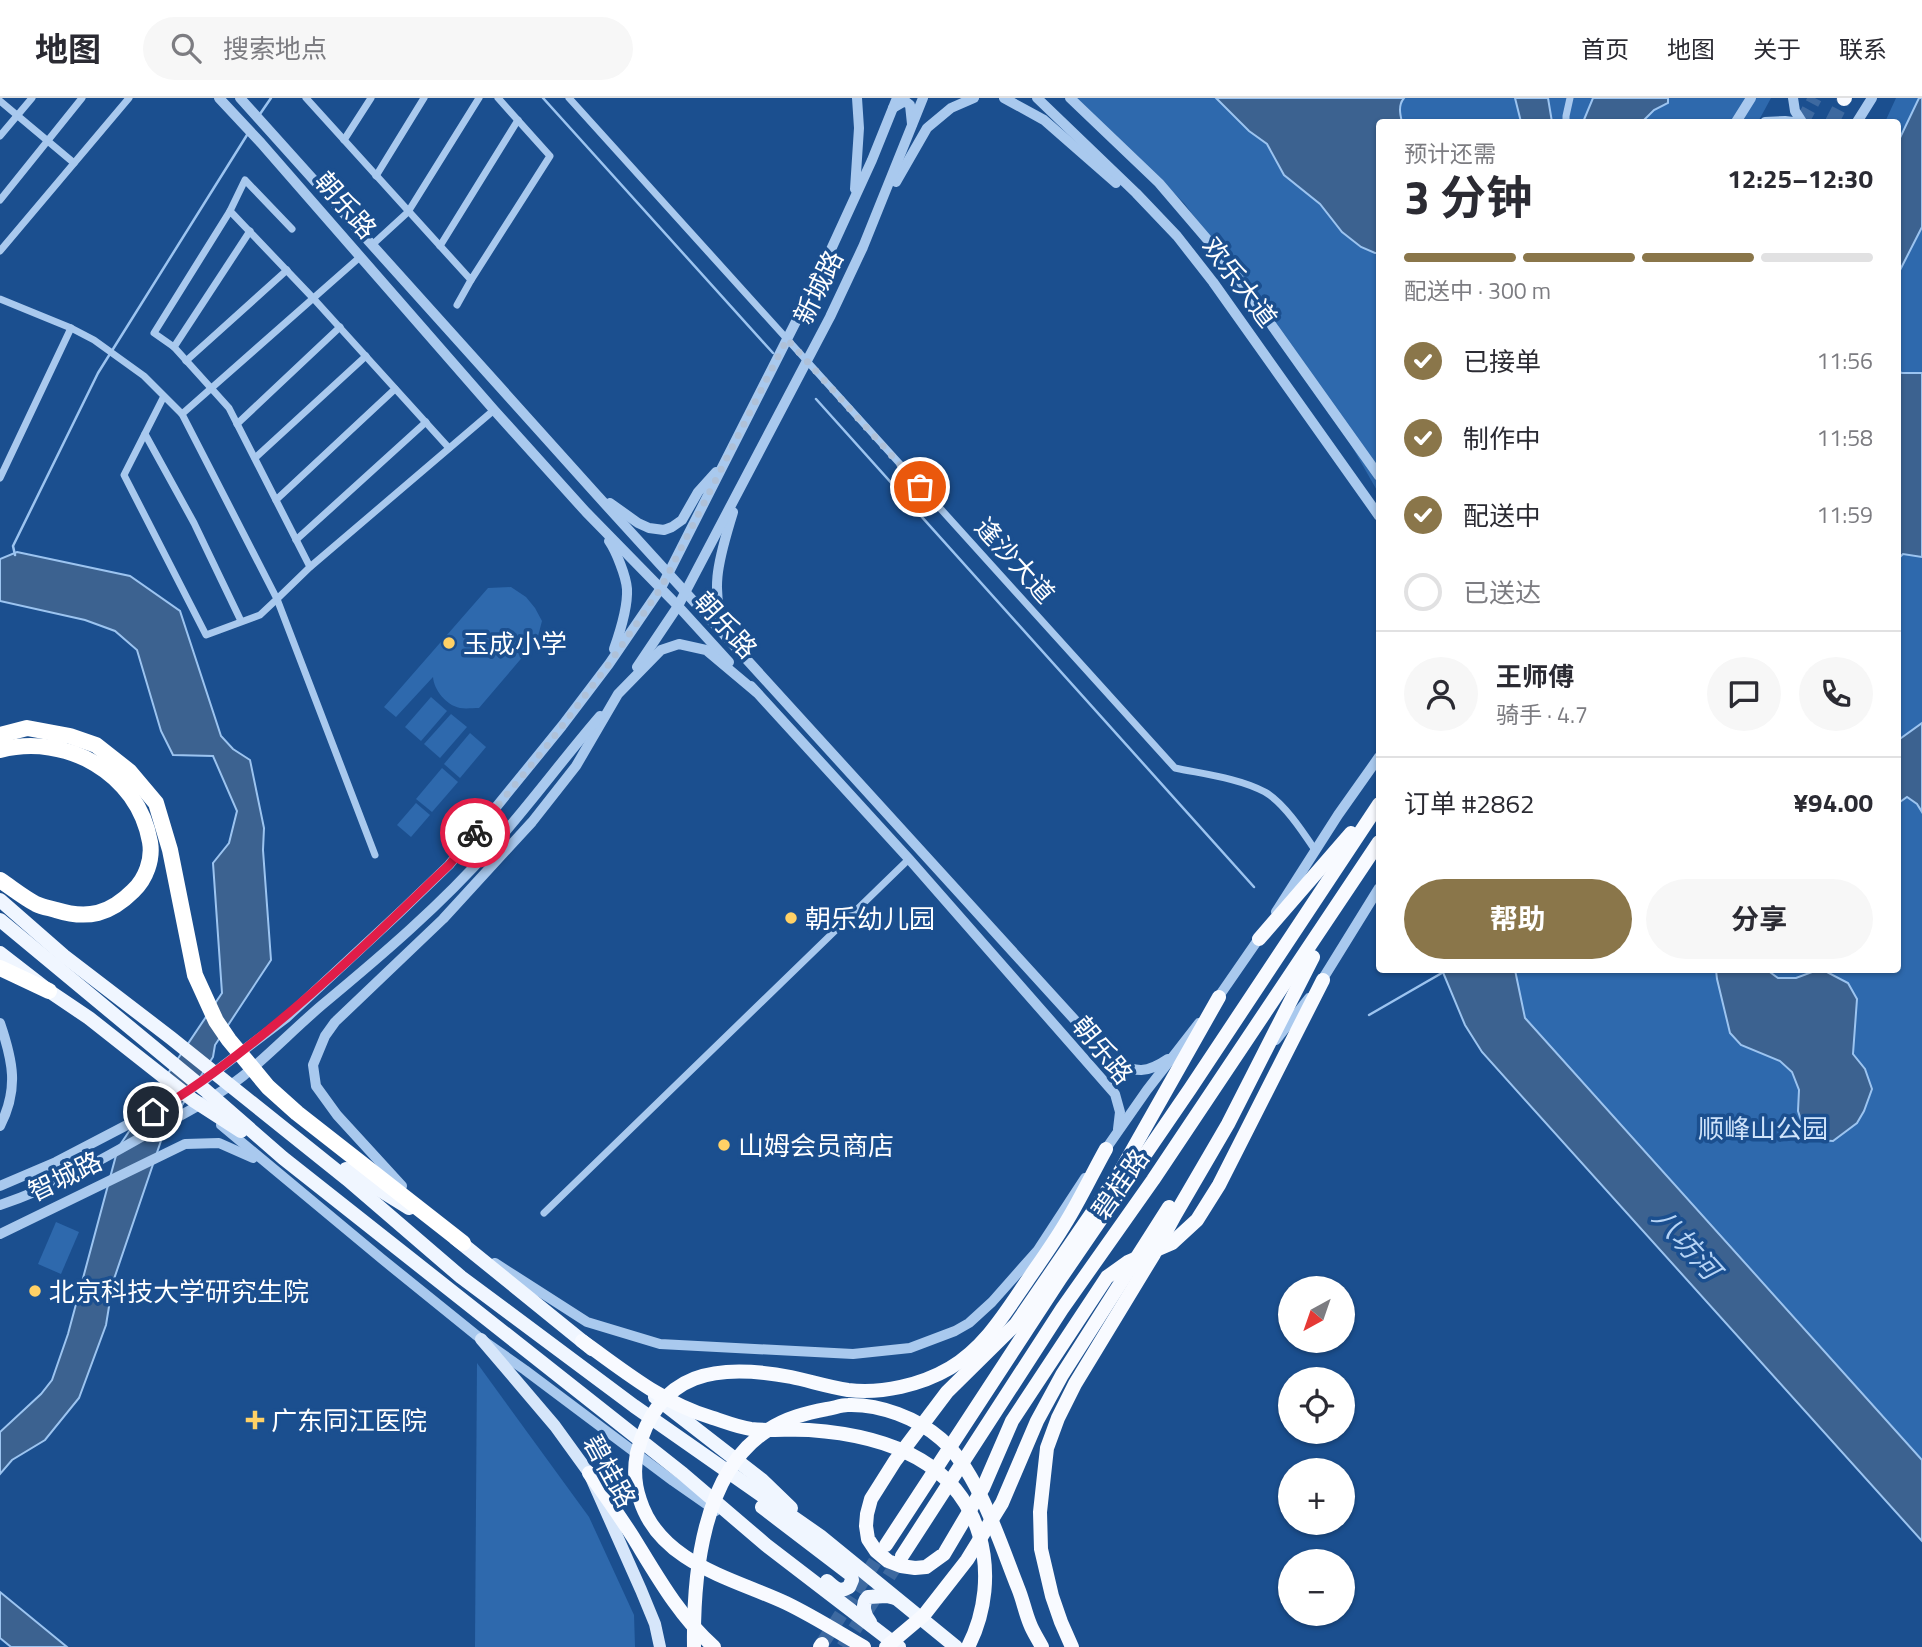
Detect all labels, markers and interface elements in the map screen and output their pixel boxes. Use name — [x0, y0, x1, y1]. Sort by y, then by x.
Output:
search box — [143, 17, 633, 80]
text: 地图 — [35, 24, 101, 74]
icon: search — [167, 29, 205, 67]
text: 搜索地点 — [223, 29, 327, 68]
text: 首页 — [1581, 31, 1629, 67]
text: 地图 — [1667, 31, 1715, 67]
text: 关于 — [1753, 31, 1801, 67]
text: 联系 — [1839, 31, 1887, 67]
text: 预计还需 — [1404, 136, 1496, 171]
text: 12:25–12:30 — [1727, 159, 1873, 198]
text: 3 分钟 — [1404, 162, 1532, 232]
street label: 朝乐路 — [306, 163, 386, 247]
street label: 欢乐大道 — [1193, 229, 1287, 335]
street label: 新城路 — [783, 243, 853, 331]
text: 配送中 · 300 m — [1404, 273, 1551, 308]
icon: check — [1404, 342, 1442, 380]
text: 已接单 — [1463, 342, 1541, 381]
text: 11:56 — [1816, 343, 1873, 378]
icon: check — [1404, 419, 1442, 457]
text: 制作中 — [1463, 419, 1541, 458]
text: 11:58 — [1816, 420, 1873, 455]
pin — [890, 457, 950, 517]
icon: bag — [901, 468, 939, 506]
icon: check — [1404, 496, 1442, 534]
text: 配送中 — [1463, 496, 1541, 535]
text: 11:59 — [1816, 497, 1873, 532]
street label: 逢沙大道 — [966, 508, 1064, 612]
text: 已送达 — [1463, 573, 1541, 612]
street label: 朝乐路 — [685, 583, 767, 667]
place label: 玉成小学 — [463, 624, 567, 663]
marker: 玉成小学 — [441, 635, 457, 651]
button: person — [1404, 657, 1478, 731]
text: 王师傅 — [1496, 657, 1574, 696]
button: chat — [1707, 657, 1781, 731]
button: phone — [1799, 657, 1873, 731]
text: 骑手 · 4.7 — [1496, 697, 1588, 732]
text: ¥94.00 — [1794, 783, 1873, 822]
text: 订单 #2862 — [1404, 784, 1535, 823]
courier — [440, 798, 510, 868]
icon: bike — [456, 814, 494, 852]
button: 帮助 — [1404, 879, 1632, 959]
button: 分享 — [1646, 879, 1873, 959]
place label: 朝乐幼儿园 — [805, 899, 935, 938]
marker: 朝乐幼儿园 — [783, 910, 799, 926]
street label: 朝乐路 — [1063, 1007, 1143, 1093]
pin — [123, 1082, 183, 1142]
icon: home — [134, 1093, 172, 1131]
park label: 顺峰山公园 — [1698, 1109, 1828, 1148]
place label: 山姆会员商店 — [738, 1126, 894, 1165]
marker: 山姆会员商店 — [716, 1137, 732, 1153]
street label: 智城路 — [21, 1141, 109, 1211]
street label: 碧桂路 — [1082, 1141, 1158, 1227]
water label: 八坊河 — [1643, 1197, 1734, 1292]
place label: 北京科技大学研究生院 — [49, 1272, 309, 1311]
north arrow — [1278, 1276, 1354, 1353]
map controls — [1278, 1276, 1355, 1626]
marker: 北京科技大学研究生院 — [27, 1283, 43, 1299]
button: locate — [1278, 1367, 1355, 1444]
place label: 广东同江医院 — [271, 1401, 427, 1440]
marker: 广东同江医院 — [245, 1410, 265, 1430]
street label: 碧桂路 — [574, 1427, 646, 1515]
button: + — [1278, 1458, 1355, 1535]
button: − — [1278, 1549, 1355, 1626]

